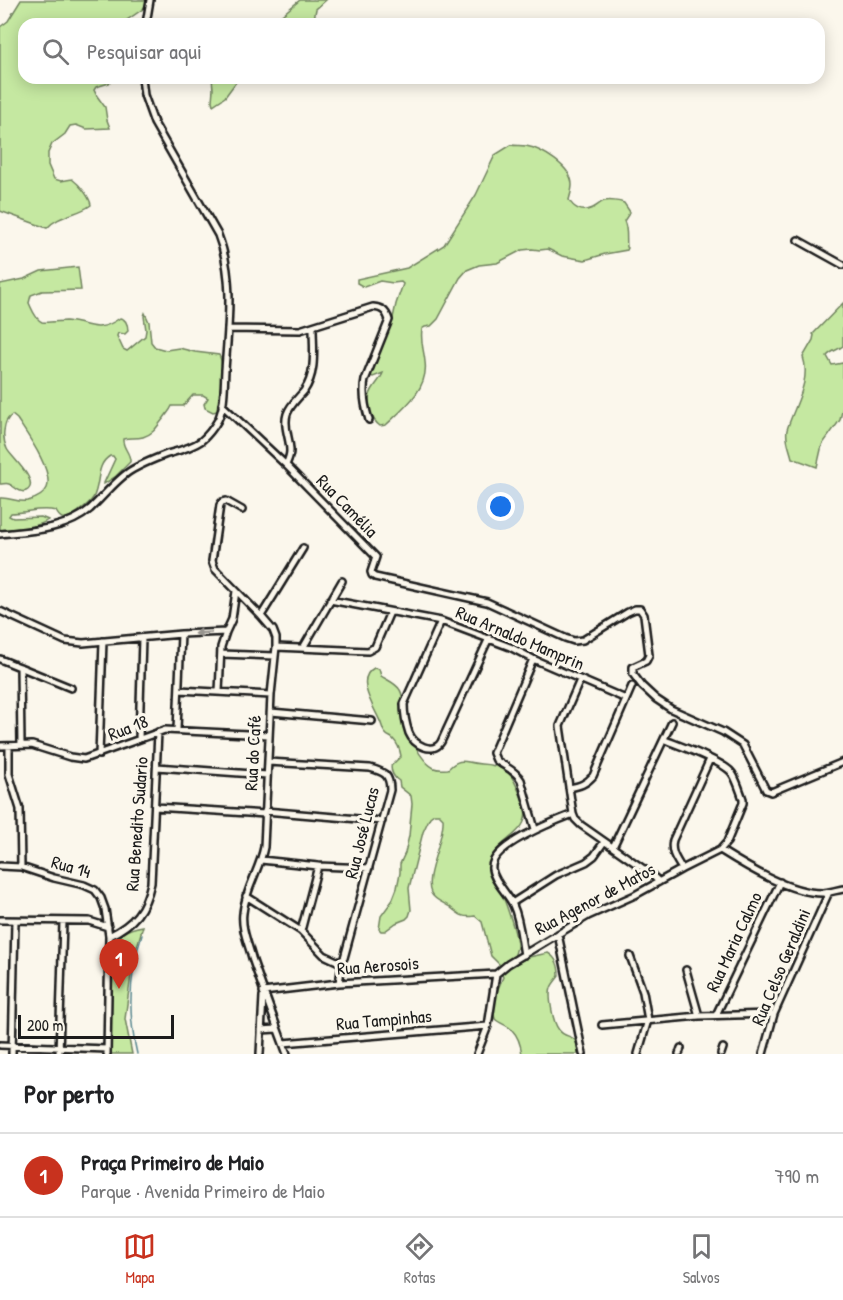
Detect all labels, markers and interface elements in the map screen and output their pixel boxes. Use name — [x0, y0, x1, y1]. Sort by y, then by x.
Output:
search box — [18, 18, 825, 84]
icon: search — [39, 35, 72, 68]
text: Pesquisar aqui — [87, 36, 202, 66]
street label: Rua Camélia — [311, 469, 384, 543]
your location — [486, 492, 515, 521]
street label: Rua Arnaldo Mamprin — [452, 599, 588, 676]
one-way arrow — [194, 628, 213, 638]
street label: Rua 18 — [104, 708, 152, 747]
street label: Rua do Café — [238, 715, 267, 791]
street label: Rua Benedito Sudario — [119, 756, 154, 892]
street label: Rua José Lucas — [338, 784, 385, 881]
street label: Rua 14 — [49, 849, 94, 884]
street label: Rua Agenor de Matos — [530, 856, 660, 941]
street label: Rua Maria Calmo — [699, 888, 768, 996]
street label: Rua Celso Geraldini — [745, 905, 816, 1029]
pin: 1 — [100, 940, 138, 989]
street label: Rua Aerosois — [336, 950, 420, 981]
street label: Rua Tampinhas — [335, 1003, 433, 1036]
scale bar — [18, 1012, 174, 1040]
text: 200 m — [27, 1014, 63, 1036]
text: Por perto — [24, 1076, 114, 1111]
text: Praça Primeiro de Maio — [81, 1147, 264, 1177]
text: 1 — [40, 1162, 47, 1189]
text: 790 m — [775, 1162, 819, 1189]
text: Parque · Avenida Primeiro de Maio — [81, 1177, 325, 1204]
tab: Mapa — [123, 1230, 156, 1288]
tab: Rotas — [403, 1230, 436, 1288]
tab: Salvos — [683, 1230, 720, 1288]

